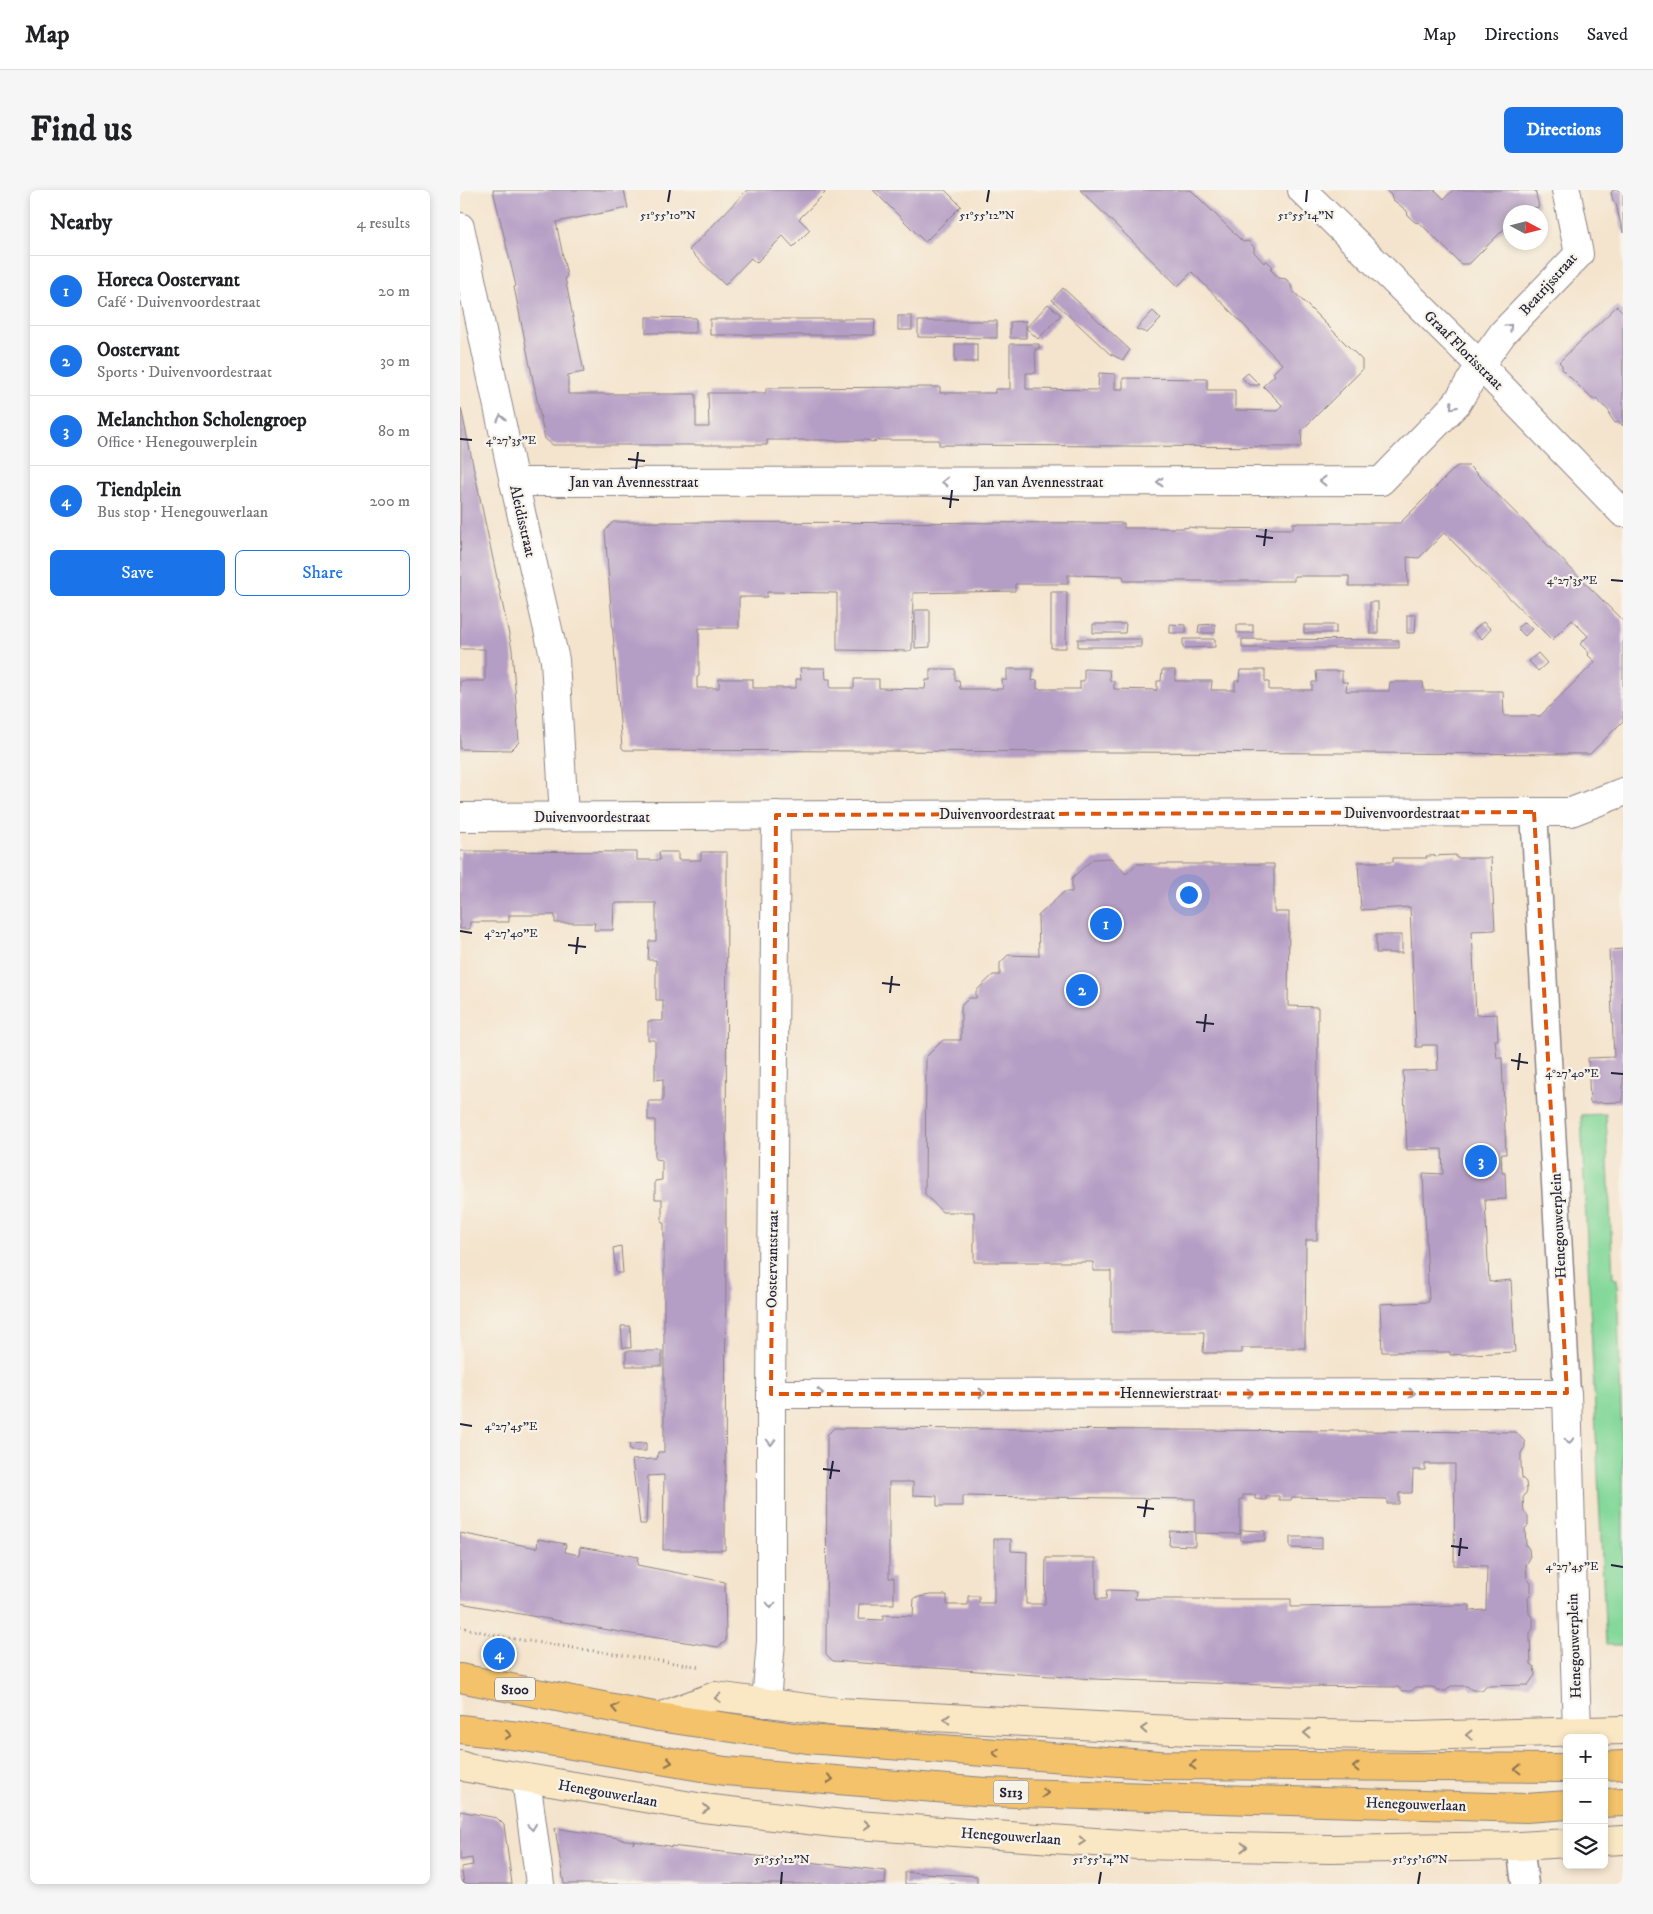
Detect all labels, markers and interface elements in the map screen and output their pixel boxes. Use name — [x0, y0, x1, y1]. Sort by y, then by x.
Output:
text: Map — [25, 20, 69, 50]
text: Map — [1423, 24, 1456, 46]
text: Directions — [1484, 24, 1559, 46]
text: Saved — [1587, 24, 1628, 46]
button: Directions — [1504, 107, 1623, 153]
text: Find us — [30, 108, 132, 152]
north arrow — [1503, 205, 1548, 250]
text: 51°55'10"N — [640, 208, 696, 223]
text: 51°55'12"N — [959, 208, 1015, 223]
text: 51°55'14"N — [1278, 208, 1334, 223]
text: Nearby — [50, 210, 112, 236]
text: 4 results — [357, 213, 410, 233]
street label: Beatrijsstraat — [1515, 249, 1582, 320]
text: Horeca Oostervant — [97, 269, 240, 292]
text: 1 — [63, 281, 69, 301]
text: 20 m — [378, 281, 410, 301]
text: Café · Duivenvoordestraat — [97, 292, 261, 312]
street label: Graaf Florisstraat — [1420, 306, 1508, 394]
one-way arrow — [1503, 323, 1512, 332]
text: Oostervant — [97, 339, 180, 362]
text: 2 — [62, 351, 70, 371]
text: 30 m — [380, 351, 410, 371]
text: Sports · Duivenvoordestraat — [97, 362, 272, 382]
one-way arrow — [1450, 401, 1459, 410]
text: Melanchthon Scholengroep — [97, 409, 306, 432]
one-way arrow — [496, 413, 506, 422]
text: 3 — [63, 421, 69, 441]
text: 80 m — [378, 421, 410, 441]
text: Office · Henegouwerplein — [97, 432, 258, 452]
text: 4°27'35"E — [486, 433, 537, 448]
street label: Jan van Avennesstraat — [568, 473, 699, 492]
street label: Jan van Avennesstraat — [973, 473, 1104, 492]
one-way arrow — [1318, 476, 1326, 486]
one-way arrow — [941, 477, 948, 487]
one-way arrow — [1156, 477, 1164, 487]
text: Tiendplein — [97, 479, 181, 502]
street label: Aleidisstraat — [505, 483, 540, 559]
text: 4 — [61, 491, 71, 511]
text: 200 m — [369, 491, 410, 511]
text: Bus stop · Henegouwerlaan — [97, 502, 268, 522]
button: Save — [50, 550, 225, 596]
button: Share — [235, 550, 410, 596]
text: 4°27'35"E — [1547, 573, 1598, 588]
street label: Duivenvoordestraat — [1344, 804, 1460, 823]
street label: Duivenvoordestraat — [939, 805, 1055, 824]
street label: Duivenvoordestraat — [534, 808, 650, 827]
your location — [1176, 882, 1202, 908]
pin: 1 — [1090, 905, 1122, 943]
text: 4°27'40"E — [484, 926, 538, 941]
pin: 2 — [1066, 971, 1098, 1009]
text: 4°27'40"E — [1545, 1066, 1599, 1081]
pin: 3 — [1465, 1142, 1497, 1180]
street label: Henegouwerplein — [1546, 1173, 1571, 1279]
street label: Oostervantstraat — [762, 1210, 783, 1308]
street label: Hennewierstraat — [1120, 1384, 1218, 1403]
one-way arrow — [816, 1388, 824, 1399]
one-way arrow — [978, 1388, 986, 1398]
one-way arrow — [1246, 1388, 1254, 1398]
one-way arrow — [1408, 1388, 1416, 1398]
text: 4°27'45"E — [485, 1419, 538, 1434]
one-way arrow — [1564, 1438, 1574, 1446]
one-way arrow — [766, 1439, 776, 1447]
text: 4°27'45"E — [1546, 1559, 1599, 1574]
street label: Henegouwerplein — [1563, 1593, 1586, 1699]
one-way arrow — [766, 1602, 776, 1609]
pin: 4 — [483, 1635, 515, 1673]
road number: S100 — [495, 1678, 535, 1700]
one-way arrow — [713, 1693, 721, 1703]
one-way arrow — [610, 1703, 619, 1714]
one-way arrow — [943, 1713, 951, 1724]
one-way arrow — [1140, 1723, 1148, 1734]
one-way arrow — [1303, 1728, 1311, 1739]
one-way arrow — [505, 1729, 513, 1740]
one-way arrow — [1465, 1730, 1473, 1740]
map controls — [1563, 1734, 1608, 1869]
button: + — [1563, 1734, 1608, 1779]
one-way arrow — [992, 1747, 1000, 1758]
one-way arrow — [664, 1756, 673, 1766]
one-way arrow — [1189, 1760, 1196, 1770]
one-way arrow — [1351, 1762, 1359, 1772]
one-way arrow — [1514, 1764, 1522, 1774]
one-way arrow — [826, 1774, 834, 1785]
street label: Henegouwerlaan — [557, 1775, 659, 1812]
button: − — [1563, 1779, 1608, 1824]
road number: S113 — [994, 1780, 1028, 1804]
one-way arrow — [1041, 1788, 1049, 1799]
street label: Henegouwerlaan — [1365, 1793, 1467, 1816]
one-way arrow — [702, 1803, 710, 1814]
one-way arrow — [863, 1820, 871, 1831]
one-way arrow — [526, 1824, 537, 1832]
street label: Henegouwerlaan — [960, 1824, 1062, 1850]
button: layers — [1563, 1824, 1608, 1869]
one-way arrow — [1078, 1835, 1086, 1846]
one-way arrow — [1240, 1842, 1248, 1852]
text: 51°55'12"N — [754, 1852, 810, 1867]
text: 51°55'14"N — [1073, 1852, 1129, 1867]
text: 51°55'16"N — [1392, 1852, 1448, 1867]

